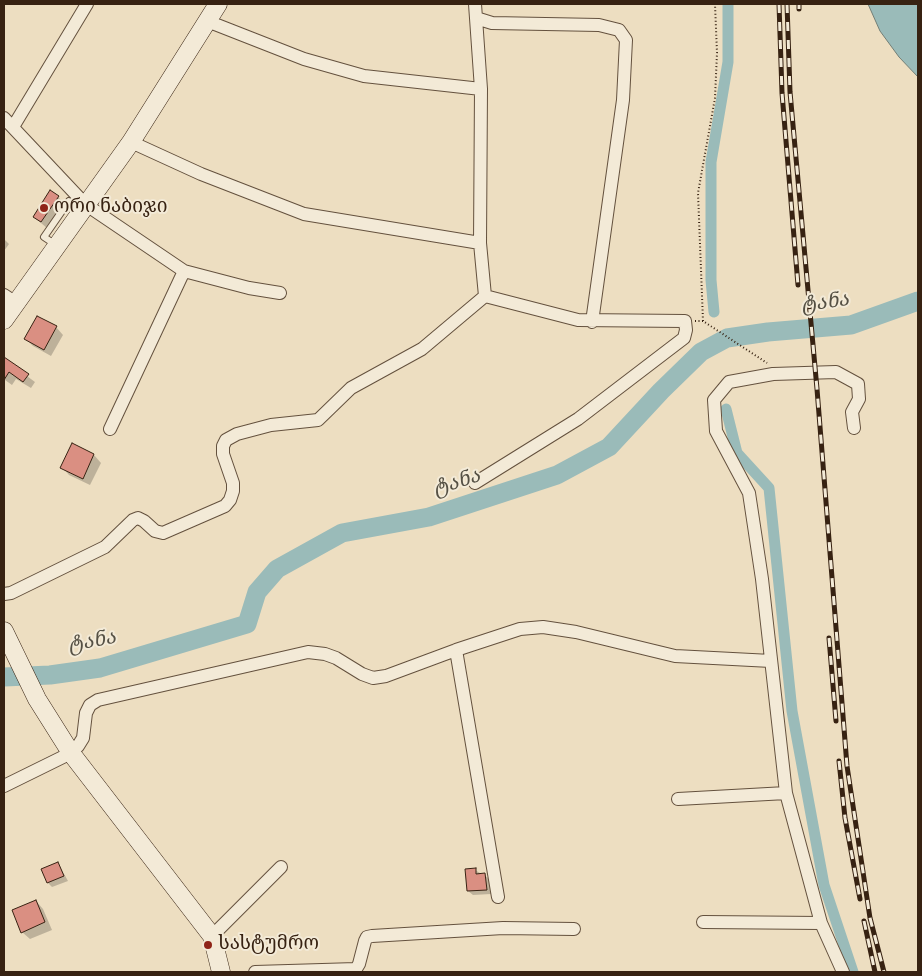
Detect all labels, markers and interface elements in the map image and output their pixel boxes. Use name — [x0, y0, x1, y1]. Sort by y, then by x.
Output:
place label: ორი ნაბიჯი — [54, 197, 168, 219]
marker: ორი ნაბიჯი — [38, 202, 50, 214]
water label: ტანა — [799, 289, 851, 319]
water label: ტანა — [430, 465, 484, 503]
water label: ტანა — [66, 627, 118, 659]
place label: სასტუმრო — [218, 934, 319, 956]
marker: სასტუმრო — [202, 939, 214, 951]

